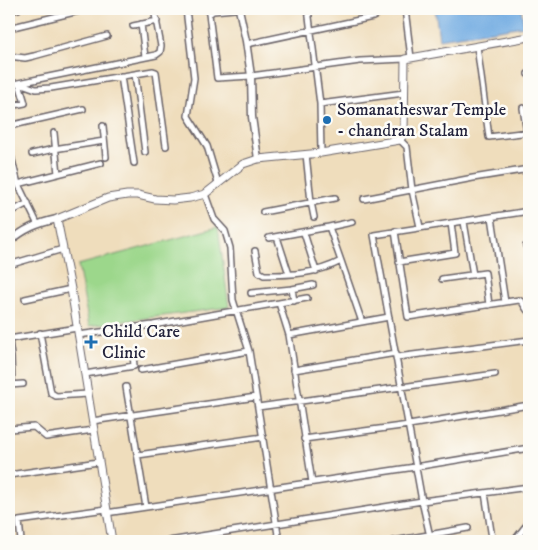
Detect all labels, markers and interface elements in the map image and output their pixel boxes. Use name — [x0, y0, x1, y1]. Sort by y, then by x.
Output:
place label: Somanatheswar Temple - chandran Stalam — [337, 99, 506, 142]
marker: Somanatheswar Temple - chandran Stalam — [321, 114, 333, 126]
place label: Child Care Clinic — [102, 321, 180, 364]
marker: Child Care Clinic — [84, 335, 98, 349]

